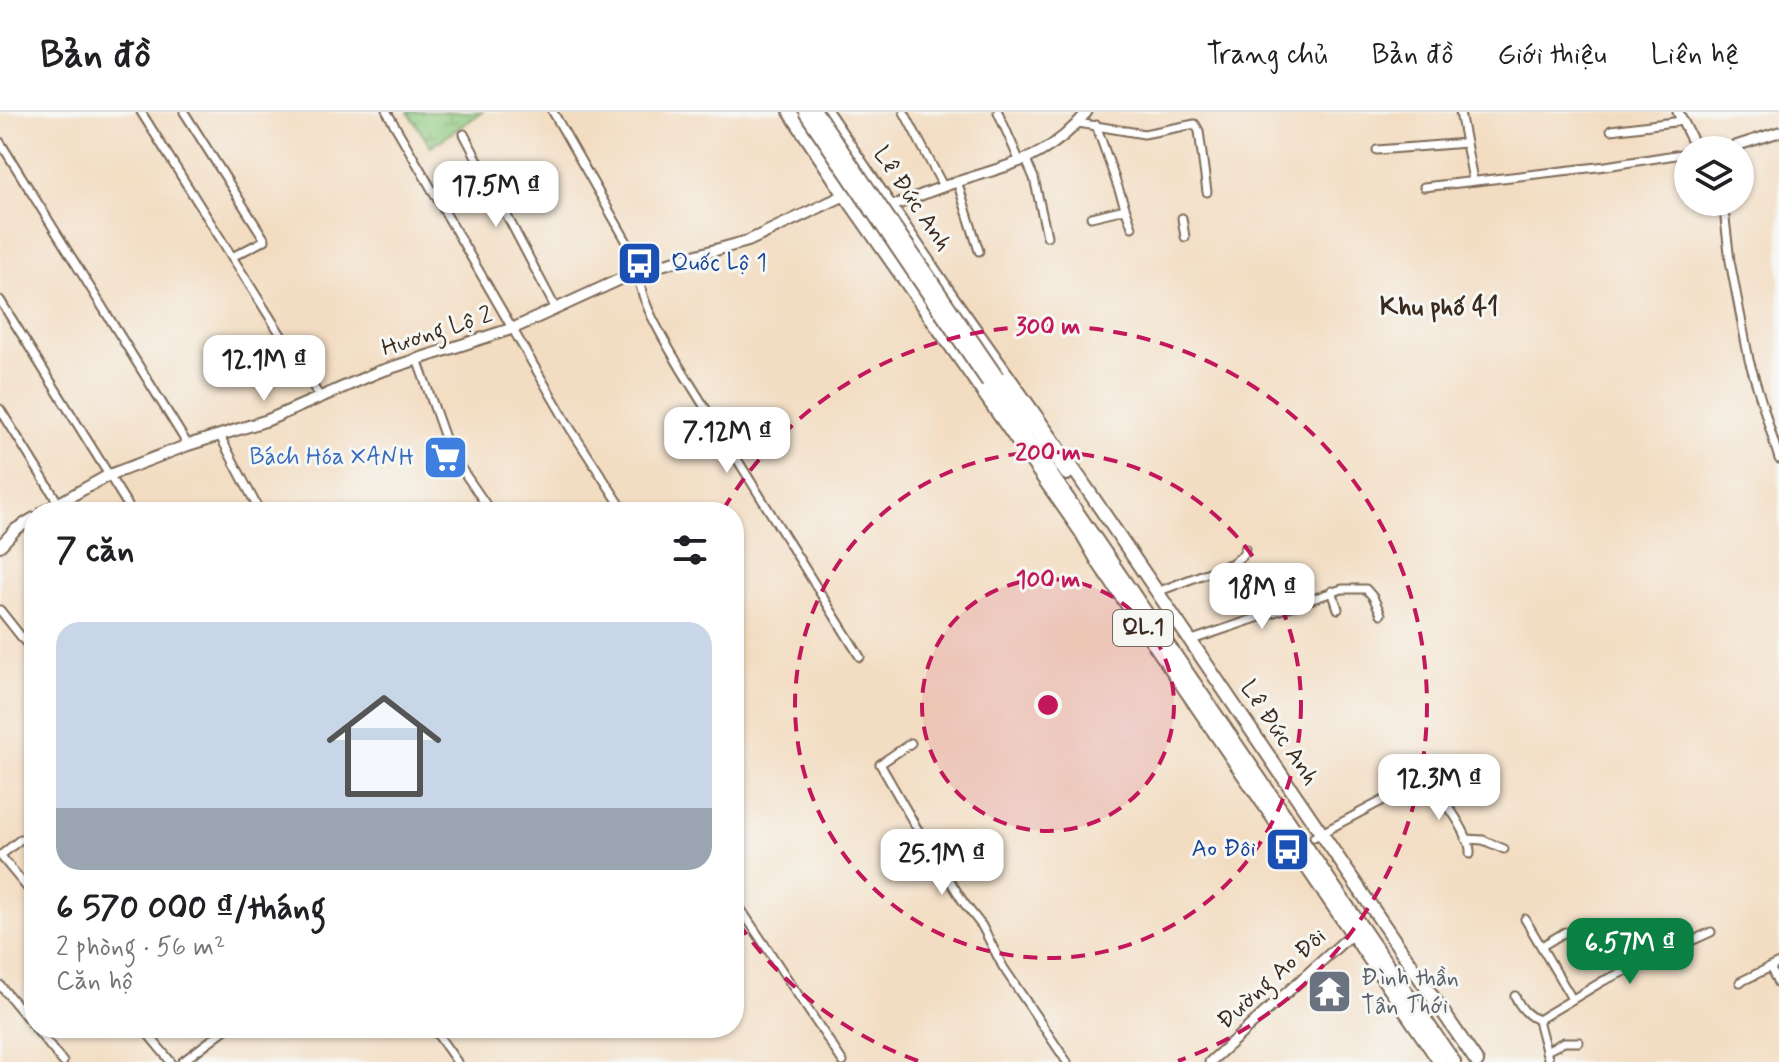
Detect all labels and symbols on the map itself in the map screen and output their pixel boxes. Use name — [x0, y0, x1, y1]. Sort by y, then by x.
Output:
street label: Lê Đức Anh — [866, 140, 958, 258]
pin: 17.5M ₫ — [422, 161, 570, 229]
bus stop icon: Quốc Lộ 1 — [616, 239, 664, 287]
place label: Quốc Lộ 1 — [671, 248, 767, 279]
district label: Khu phố 41 — [1380, 291, 1498, 325]
street label: Hương Lộ 2 — [378, 299, 498, 367]
text: 300 m — [1016, 312, 1080, 343]
pin: 12.1M ₫ — [190, 335, 338, 403]
pin: 7.12M ₫ — [653, 407, 801, 475]
supermarket icon: Bách Hóa XANH — [421, 433, 469, 481]
text: 200 m — [1015, 438, 1081, 469]
place label: Bách Hóa XANH — [249, 442, 414, 473]
pin: 18M ₫ — [1206, 563, 1318, 631]
text: 100 m — [1016, 565, 1080, 596]
road number: QL.1 — [1113, 610, 1173, 646]
street label: Lê Đức Anh — [1233, 674, 1325, 792]
centre of rings — [1034, 691, 1062, 719]
pin: 12.3M ₫ — [1365, 754, 1513, 822]
bus stop icon: Ao Đôi — [1263, 825, 1311, 873]
pin: 25.1M ₫ — [868, 829, 1016, 897]
place label: Ao Đôi — [1192, 834, 1256, 865]
pin: 6.57M ₫ — [1556, 918, 1704, 986]
street label: Đường Ao Đôi — [1211, 922, 1335, 1039]
place label: Đình thần Tân Thới — [1361, 963, 1459, 1022]
temple icon: Đình thần Tân Thới — [1306, 968, 1354, 1016]

